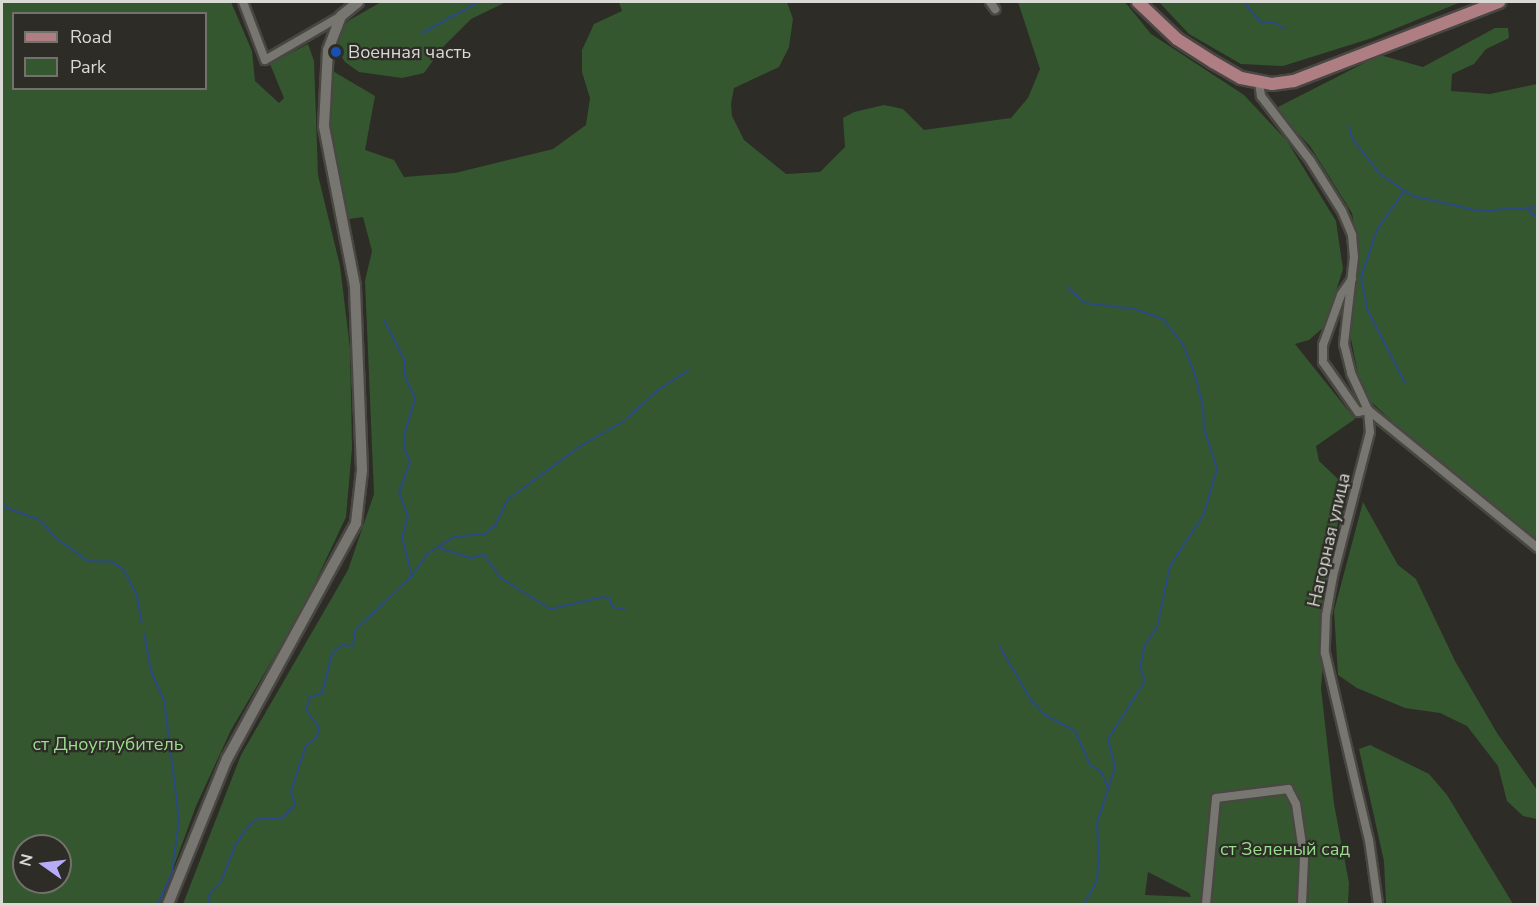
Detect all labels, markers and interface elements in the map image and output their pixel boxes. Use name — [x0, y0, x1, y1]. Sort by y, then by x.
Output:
legend — [12, 12, 207, 90]
text: Road — [70, 25, 112, 49]
place label: Военная часть — [348, 41, 471, 63]
marker: Военная часть — [329, 45, 343, 59]
text: Park — [70, 55, 106, 79]
street label: Нагорная улица — [1303, 471, 1355, 609]
park label: ст Дноуглубитель — [33, 733, 183, 755]
north arrow — [12, 834, 72, 894]
park label: ст Зеленый сад — [1220, 838, 1350, 860]
text: N — [14, 852, 39, 869]

